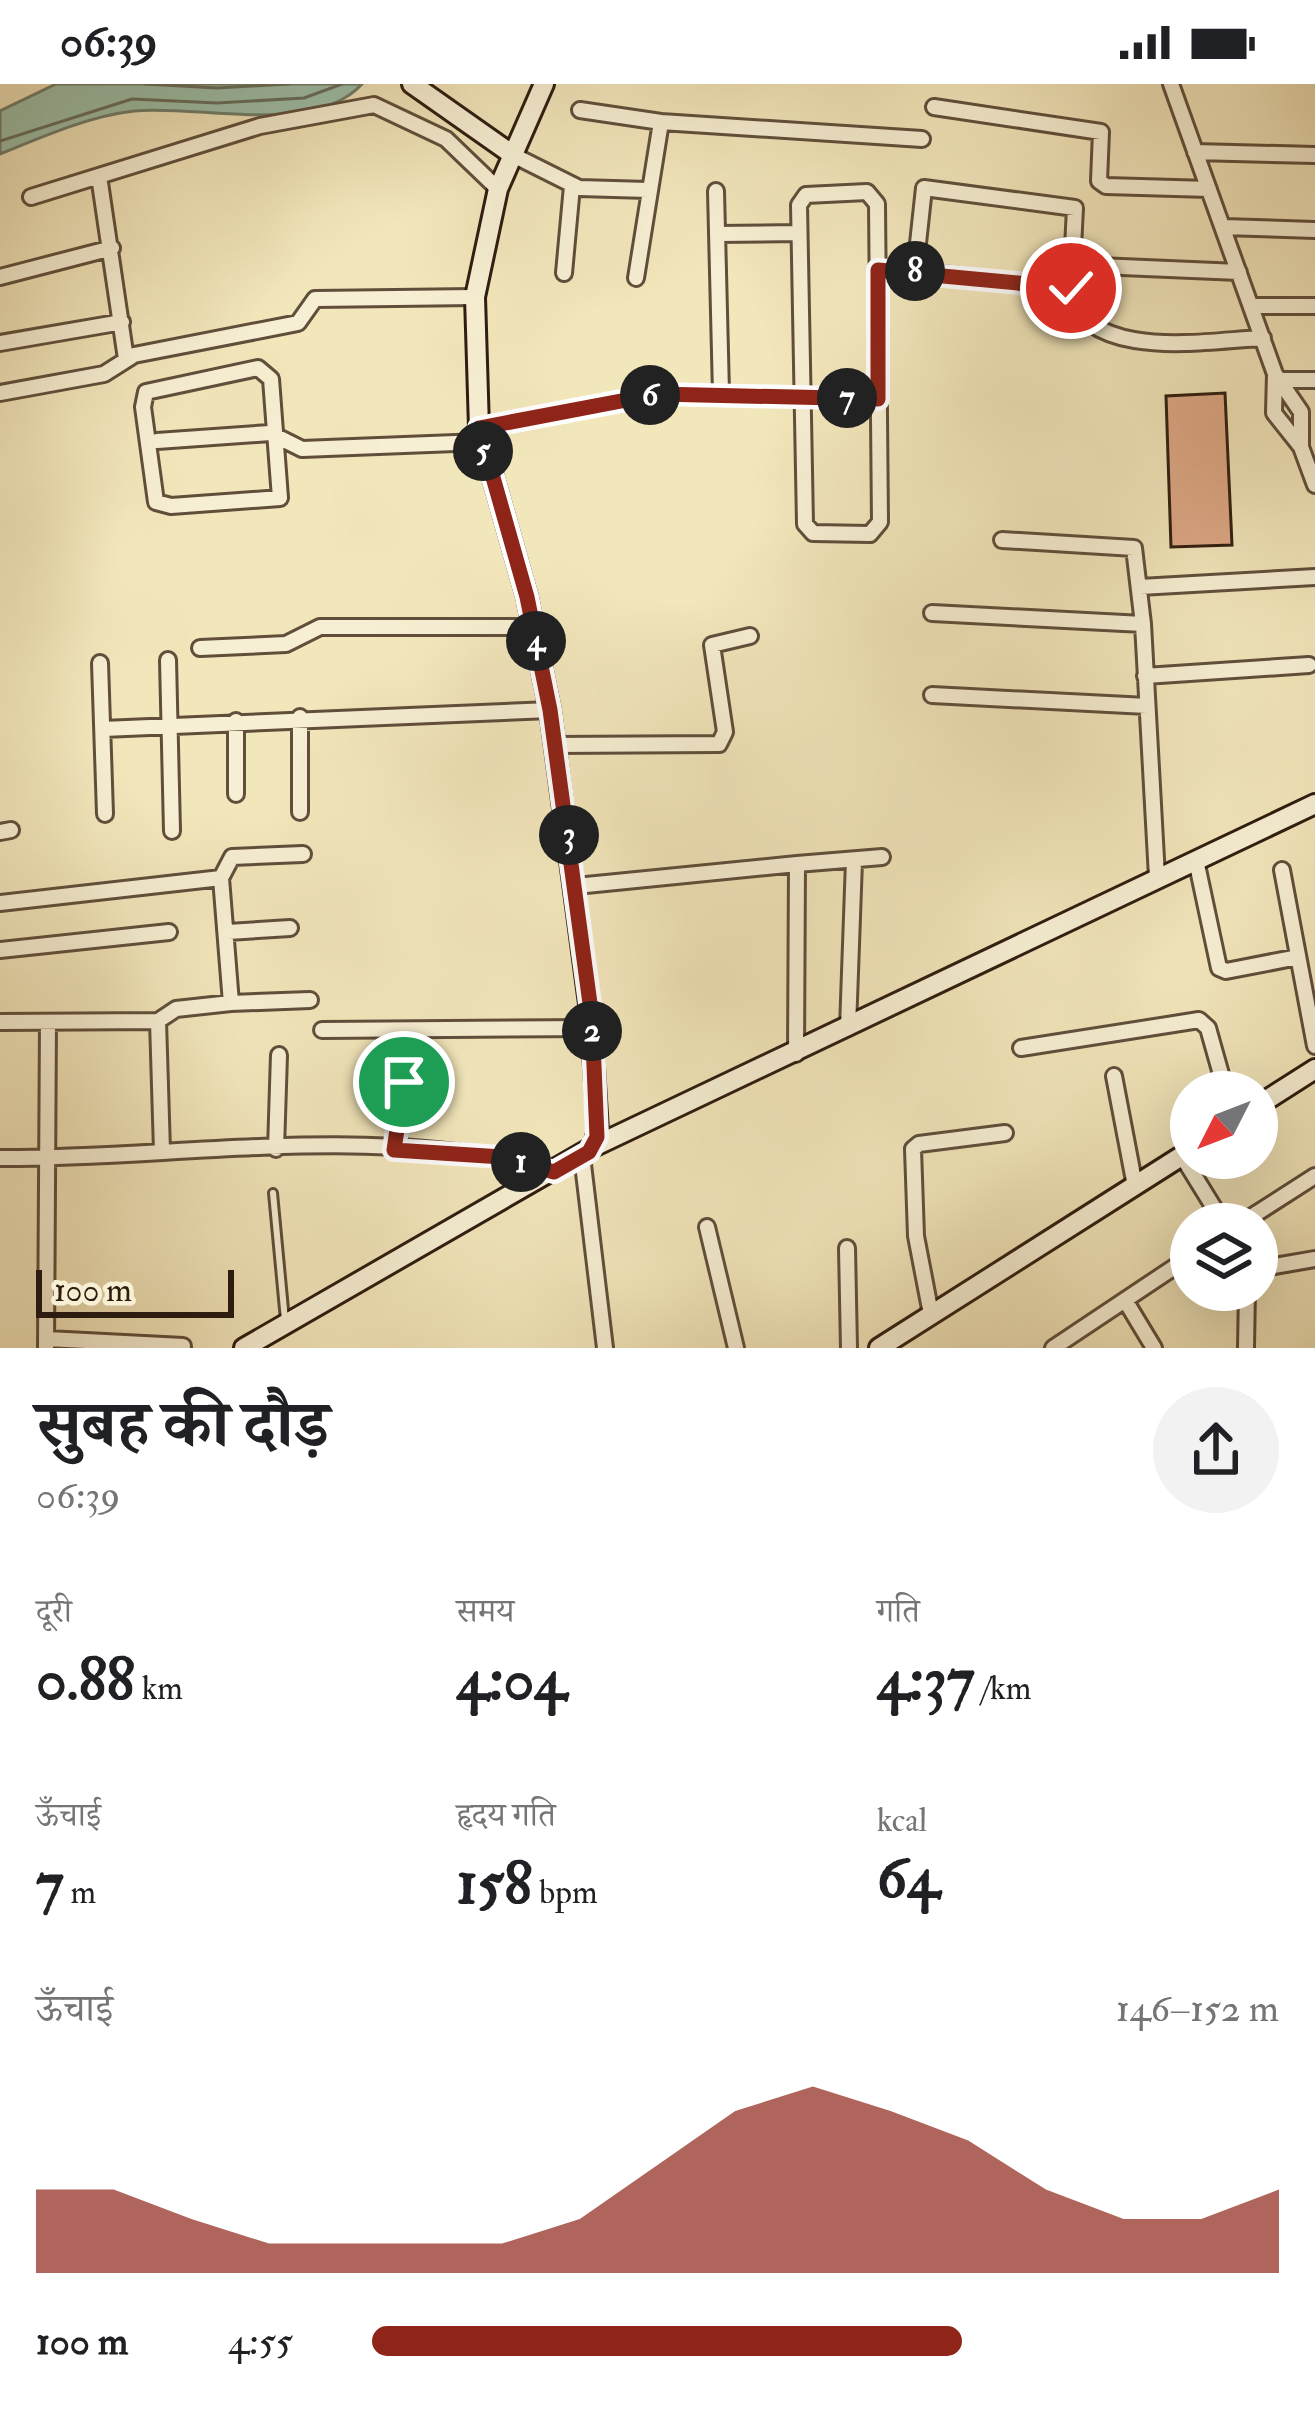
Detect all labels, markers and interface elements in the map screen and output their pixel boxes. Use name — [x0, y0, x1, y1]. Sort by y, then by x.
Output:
text: 06:39 — [60, 14, 157, 70]
pin — [1020, 237, 1122, 339]
pin: 8 — [885, 241, 945, 301]
text: 8 — [907, 250, 923, 291]
icon: check — [1038, 255, 1104, 321]
pin: 6 — [620, 365, 680, 425]
pin: 7 — [817, 368, 877, 428]
text: 6 — [642, 374, 658, 415]
text: 7 — [839, 377, 855, 418]
pin: 5 — [453, 421, 513, 481]
text: 5 — [476, 430, 490, 471]
pin: 4 — [506, 611, 566, 671]
text: 4 — [527, 620, 545, 661]
pin: 3 — [539, 805, 599, 865]
text: 3 — [563, 814, 575, 855]
pin: 2 — [562, 1001, 622, 1061]
text: 2 — [584, 1010, 600, 1051]
pin — [353, 1031, 455, 1133]
icon: arrive — [371, 1049, 437, 1115]
north arrow — [1170, 1071, 1278, 1179]
map controls — [1170, 1071, 1278, 1311]
pin: 1 — [491, 1132, 551, 1192]
text: 1 — [515, 1141, 527, 1182]
button: layers — [1170, 1203, 1278, 1311]
scale bar — [36, 1264, 234, 1317]
text: 100 m — [54, 1270, 132, 1311]
text: सुबह की दौड़ — [36, 1384, 329, 1467]
button: share — [1153, 1387, 1279, 1513]
text: 06:39 — [36, 1471, 120, 1520]
text: दूरी — [36, 1591, 72, 1632]
text: समय — [456, 1591, 514, 1632]
text: गति — [877, 1591, 920, 1632]
text: 0.88 — [36, 1643, 135, 1718]
text: 4:04 — [456, 1643, 566, 1718]
text: 4:37 — [877, 1643, 974, 1718]
text: km — [135, 1668, 183, 1709]
text: /km — [974, 1668, 1031, 1709]
text: ऊँचाई — [36, 1795, 101, 1836]
text: हृदय गति — [456, 1795, 556, 1836]
text: kcal — [877, 1800, 927, 1841]
text: 64 — [877, 1841, 939, 1916]
text: 7 — [36, 1847, 64, 1922]
text: 158 — [456, 1847, 532, 1922]
text: m — [64, 1872, 96, 1913]
text: bpm — [532, 1872, 598, 1913]
text: ऊँचाई — [36, 1984, 113, 2033]
text: 146–152 m — [1116, 1984, 1279, 2033]
text: 100 m — [36, 2317, 128, 2366]
text: 4:55 — [228, 2317, 293, 2366]

